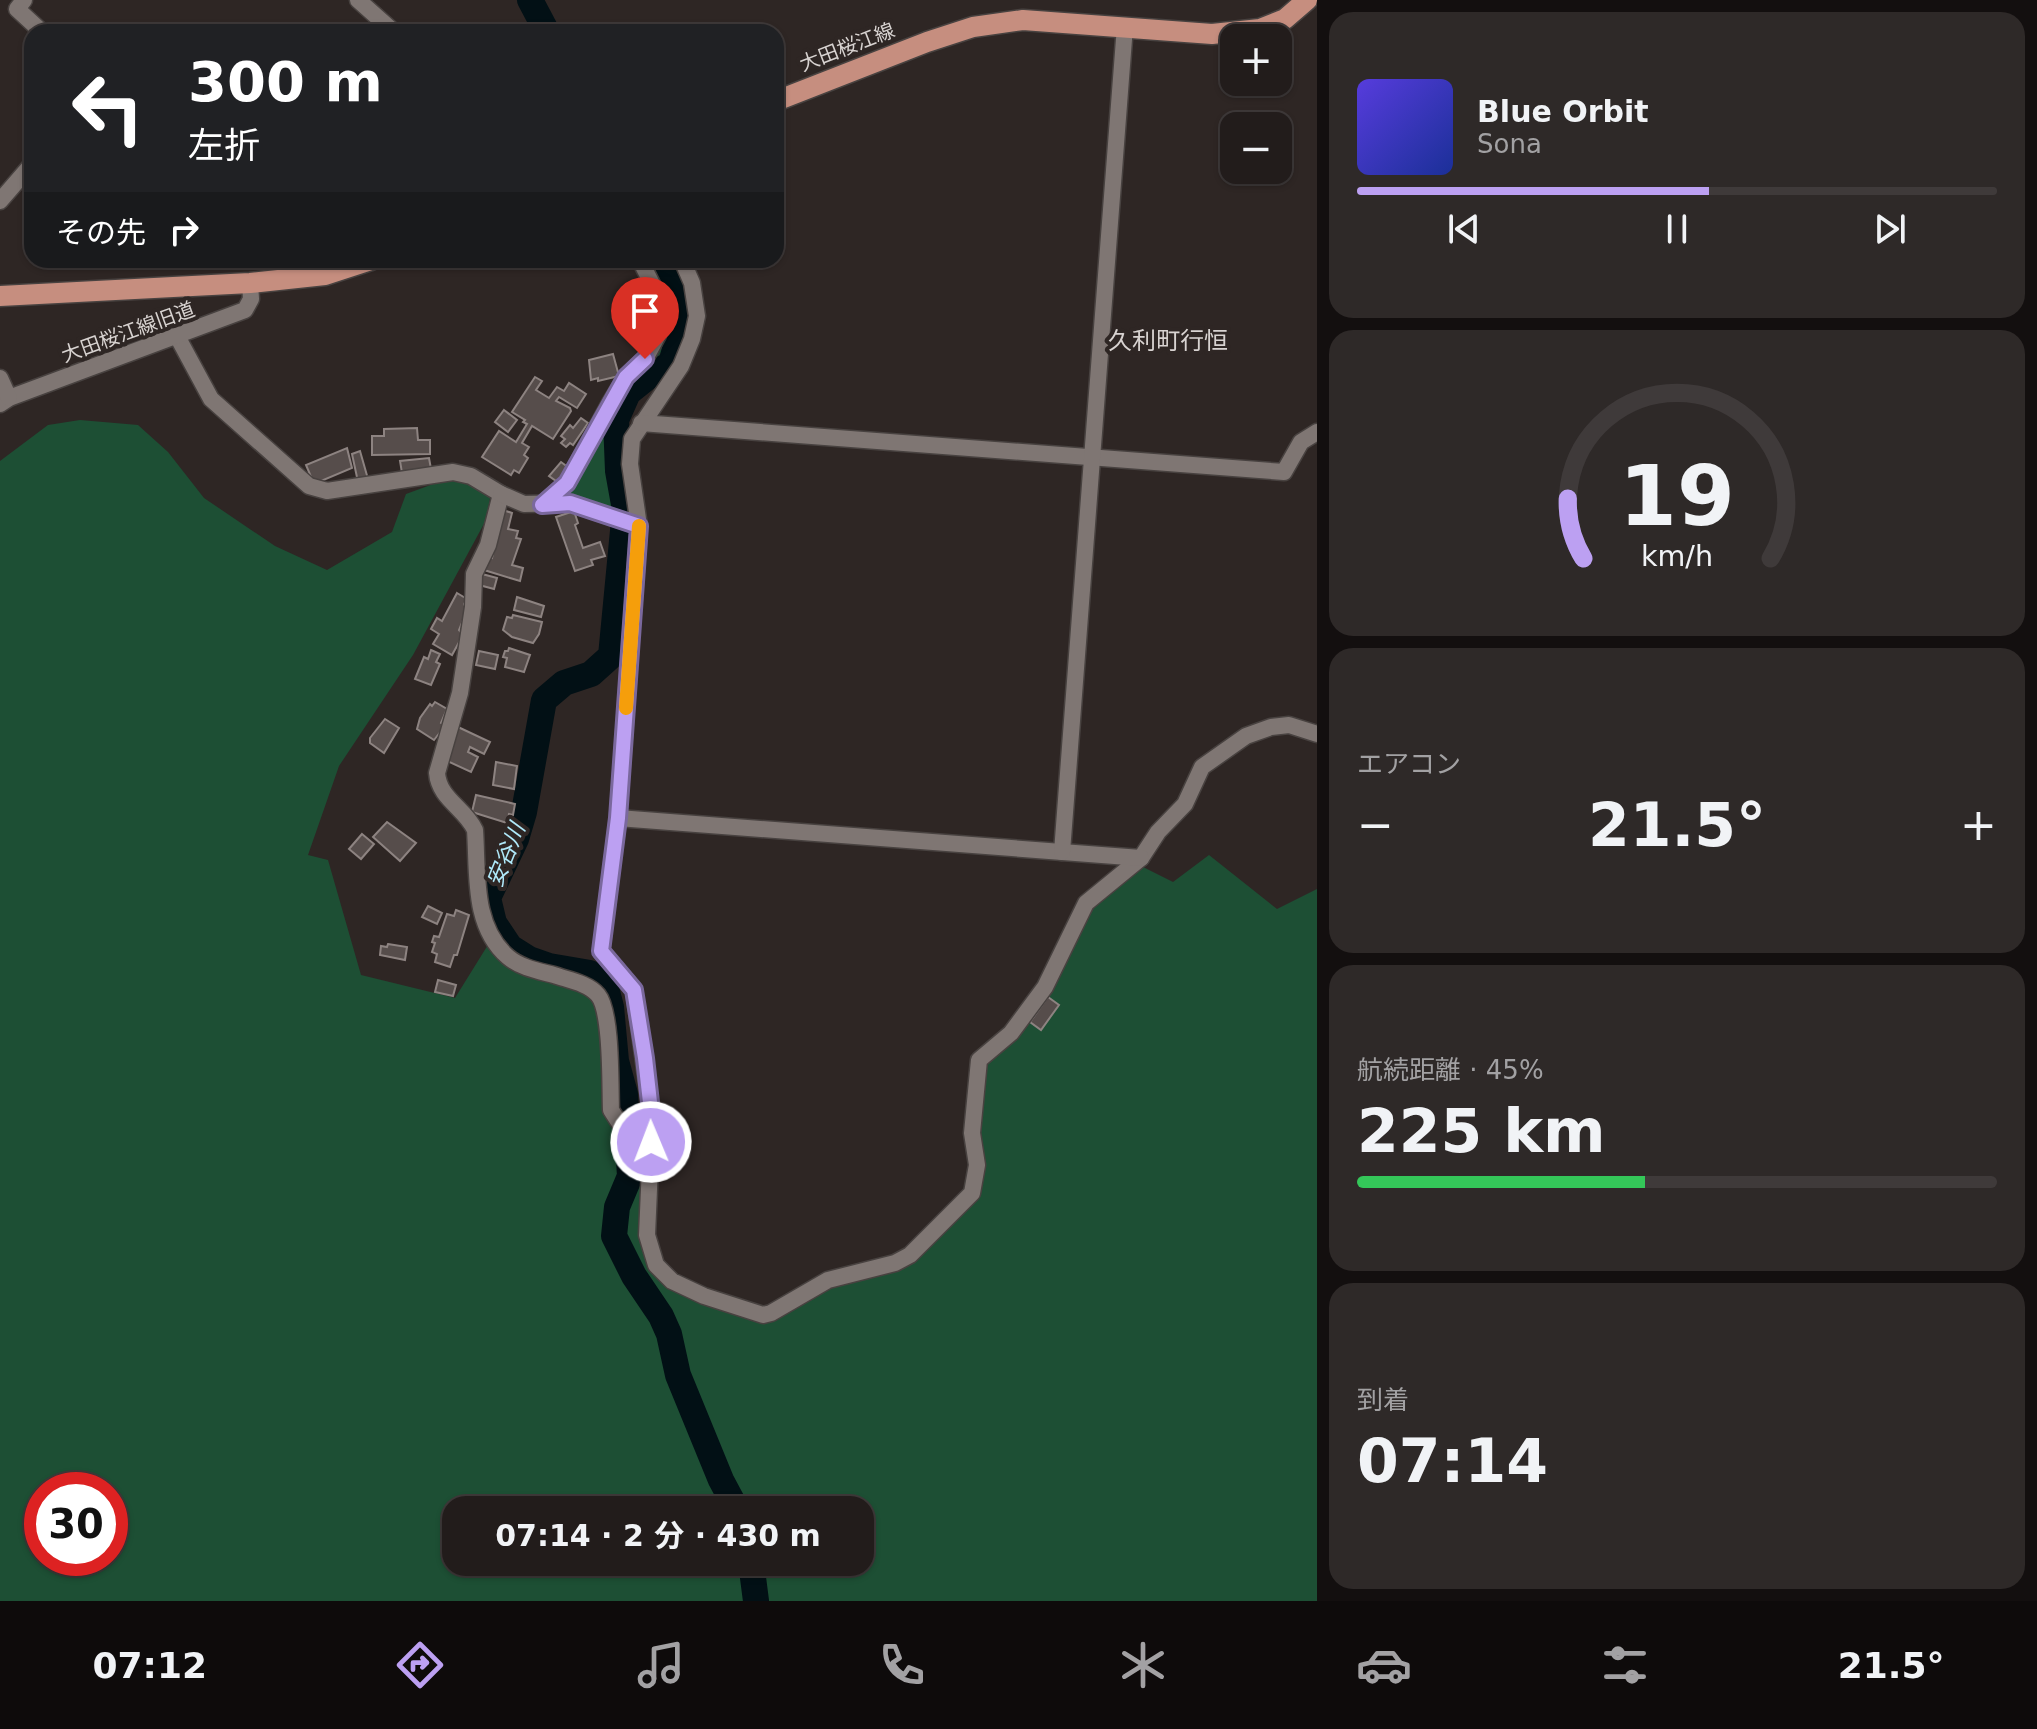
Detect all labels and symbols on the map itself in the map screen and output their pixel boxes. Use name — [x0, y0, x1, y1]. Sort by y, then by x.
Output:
street label: 大田桜江線 — [796, 18, 898, 76]
pin — [611, 277, 679, 359]
street label: 大田桜江線旧道 — [58, 297, 198, 367]
district label: 久利町行恒 — [1108, 327, 1228, 355]
water label: 安谷川 — [482, 818, 531, 890]
position arrow — [609, 1100, 693, 1184]
speed limit sign: 30 — [24, 1472, 128, 1576]

